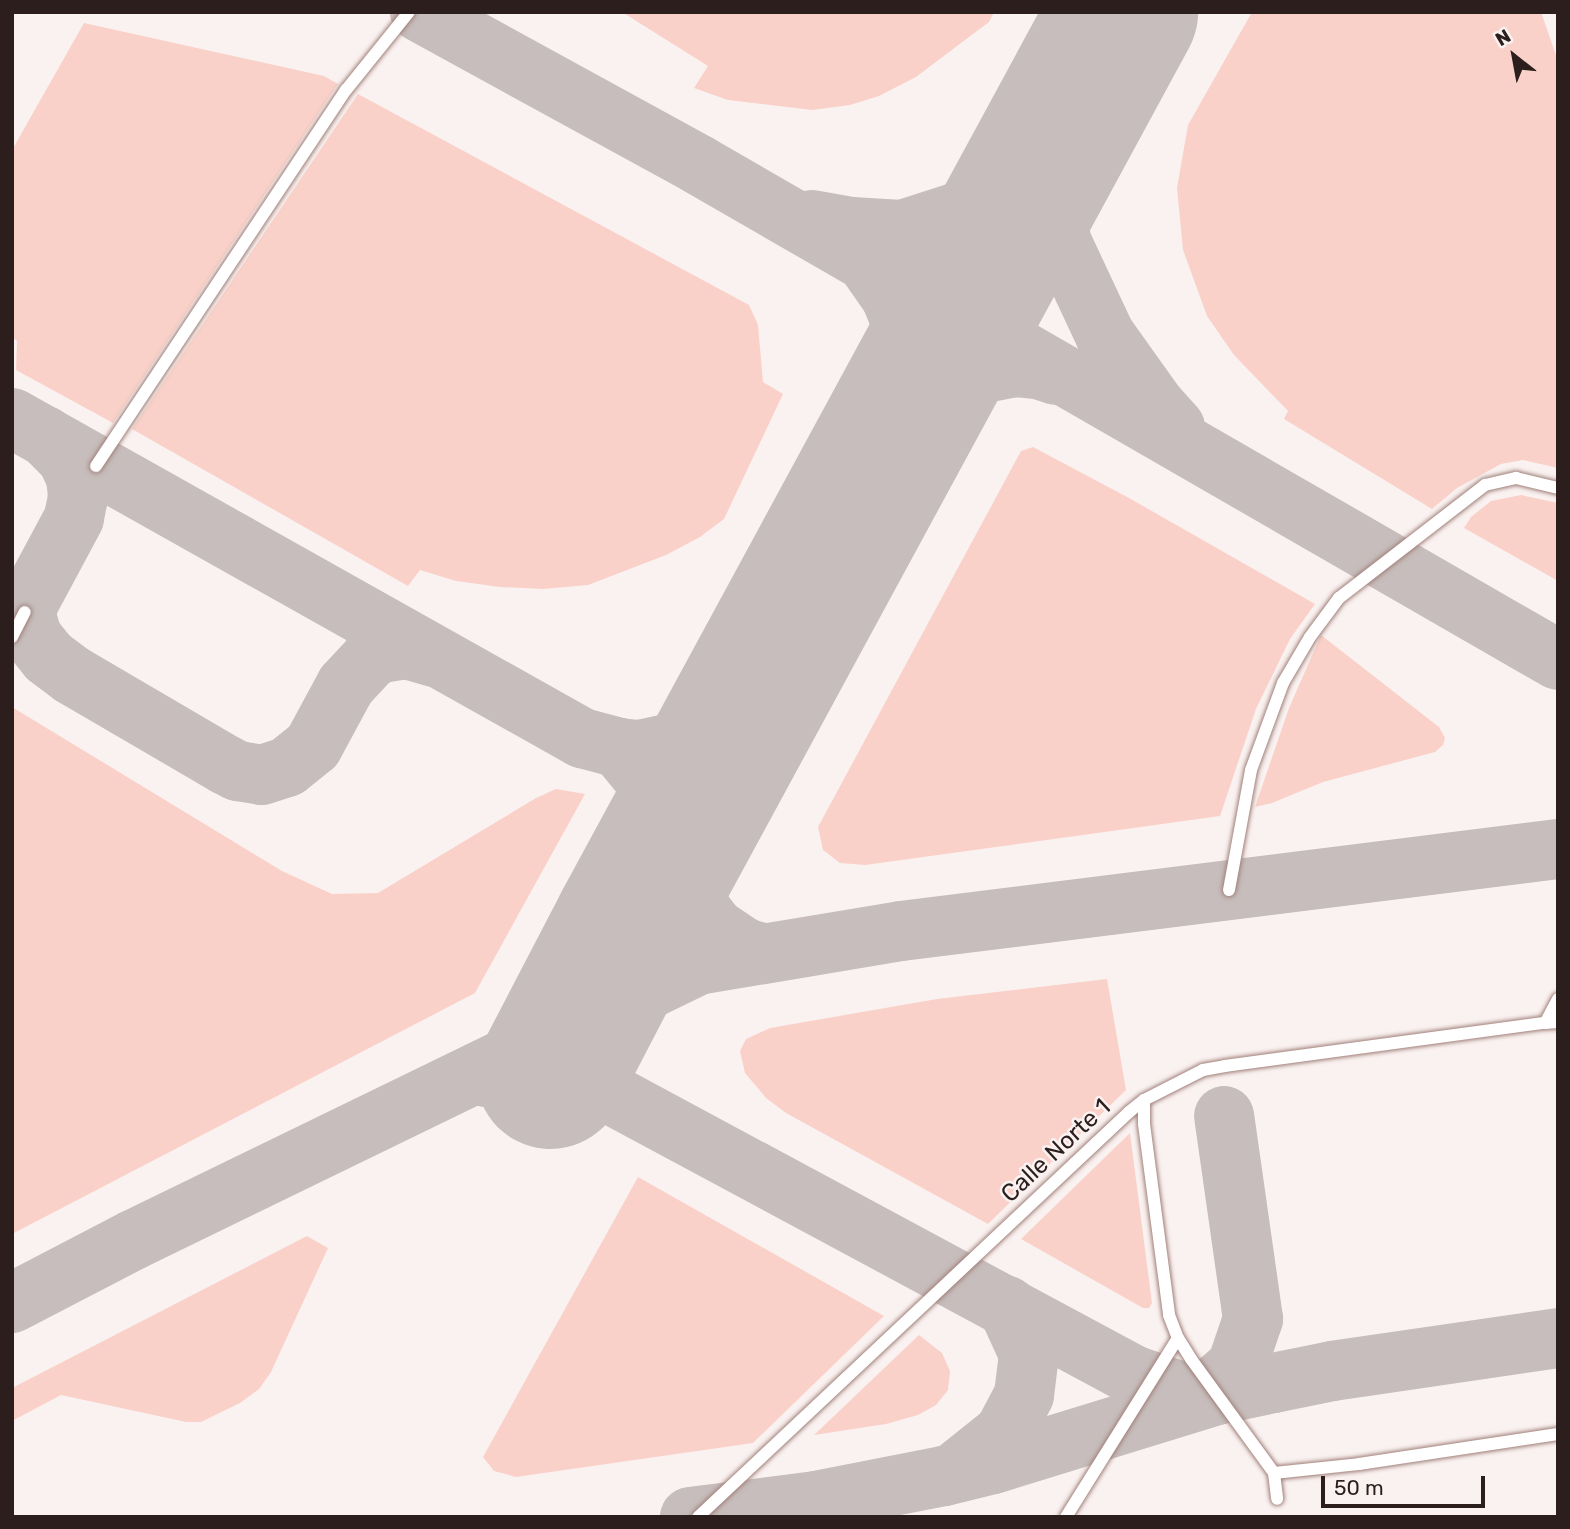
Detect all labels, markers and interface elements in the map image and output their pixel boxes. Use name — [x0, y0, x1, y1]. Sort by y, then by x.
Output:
north arrow — [1479, 21, 1549, 91]
text: N — [1491, 24, 1515, 51]
street label: Calle Norte 1 — [995, 1093, 1117, 1209]
scale bar — [1325, 1462, 1490, 1506]
text: 50 m — [1334, 1475, 1384, 1500]

